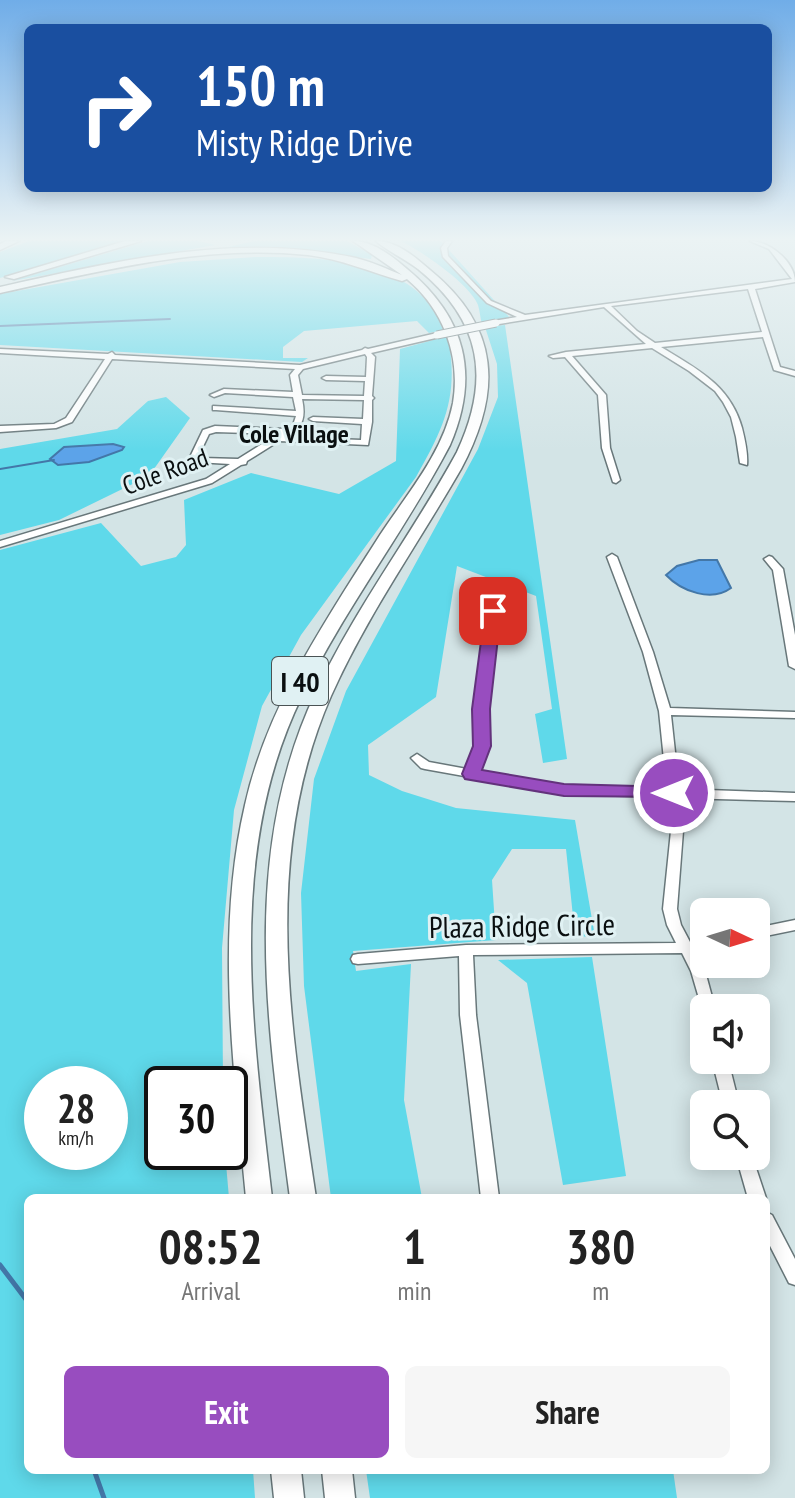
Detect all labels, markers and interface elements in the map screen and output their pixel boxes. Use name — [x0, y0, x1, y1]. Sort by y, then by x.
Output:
text: 150 m — [196, 49, 325, 121]
icon: right — [64, 56, 168, 160]
text: Misty Ridge Drive — [196, 119, 413, 166]
district label: Cole Village — [239, 417, 349, 450]
street label: Cole Road — [118, 440, 212, 502]
pin — [459, 577, 527, 645]
icon: arrive — [471, 589, 515, 633]
road number: I 40 — [272, 657, 328, 705]
position arrow — [632, 751, 716, 835]
north arrow — [690, 898, 770, 978]
map controls — [690, 898, 770, 1170]
street label: Plaza Ridge Circle — [429, 904, 615, 946]
button: sound — [690, 994, 770, 1074]
speed limit sign: 30 — [144, 1066, 248, 1170]
text: 28 — [57, 1082, 95, 1134]
button: search — [690, 1090, 770, 1170]
text: km/h — [58, 1125, 94, 1151]
text: 08:52 — [159, 1215, 263, 1277]
text: 1 — [403, 1215, 426, 1277]
text: 380 — [566, 1215, 635, 1277]
text: Arrival — [181, 1274, 240, 1307]
text: min — [397, 1274, 431, 1307]
text: m — [592, 1274, 609, 1307]
button: Exit — [64, 1366, 389, 1458]
button: Share — [405, 1366, 730, 1458]

